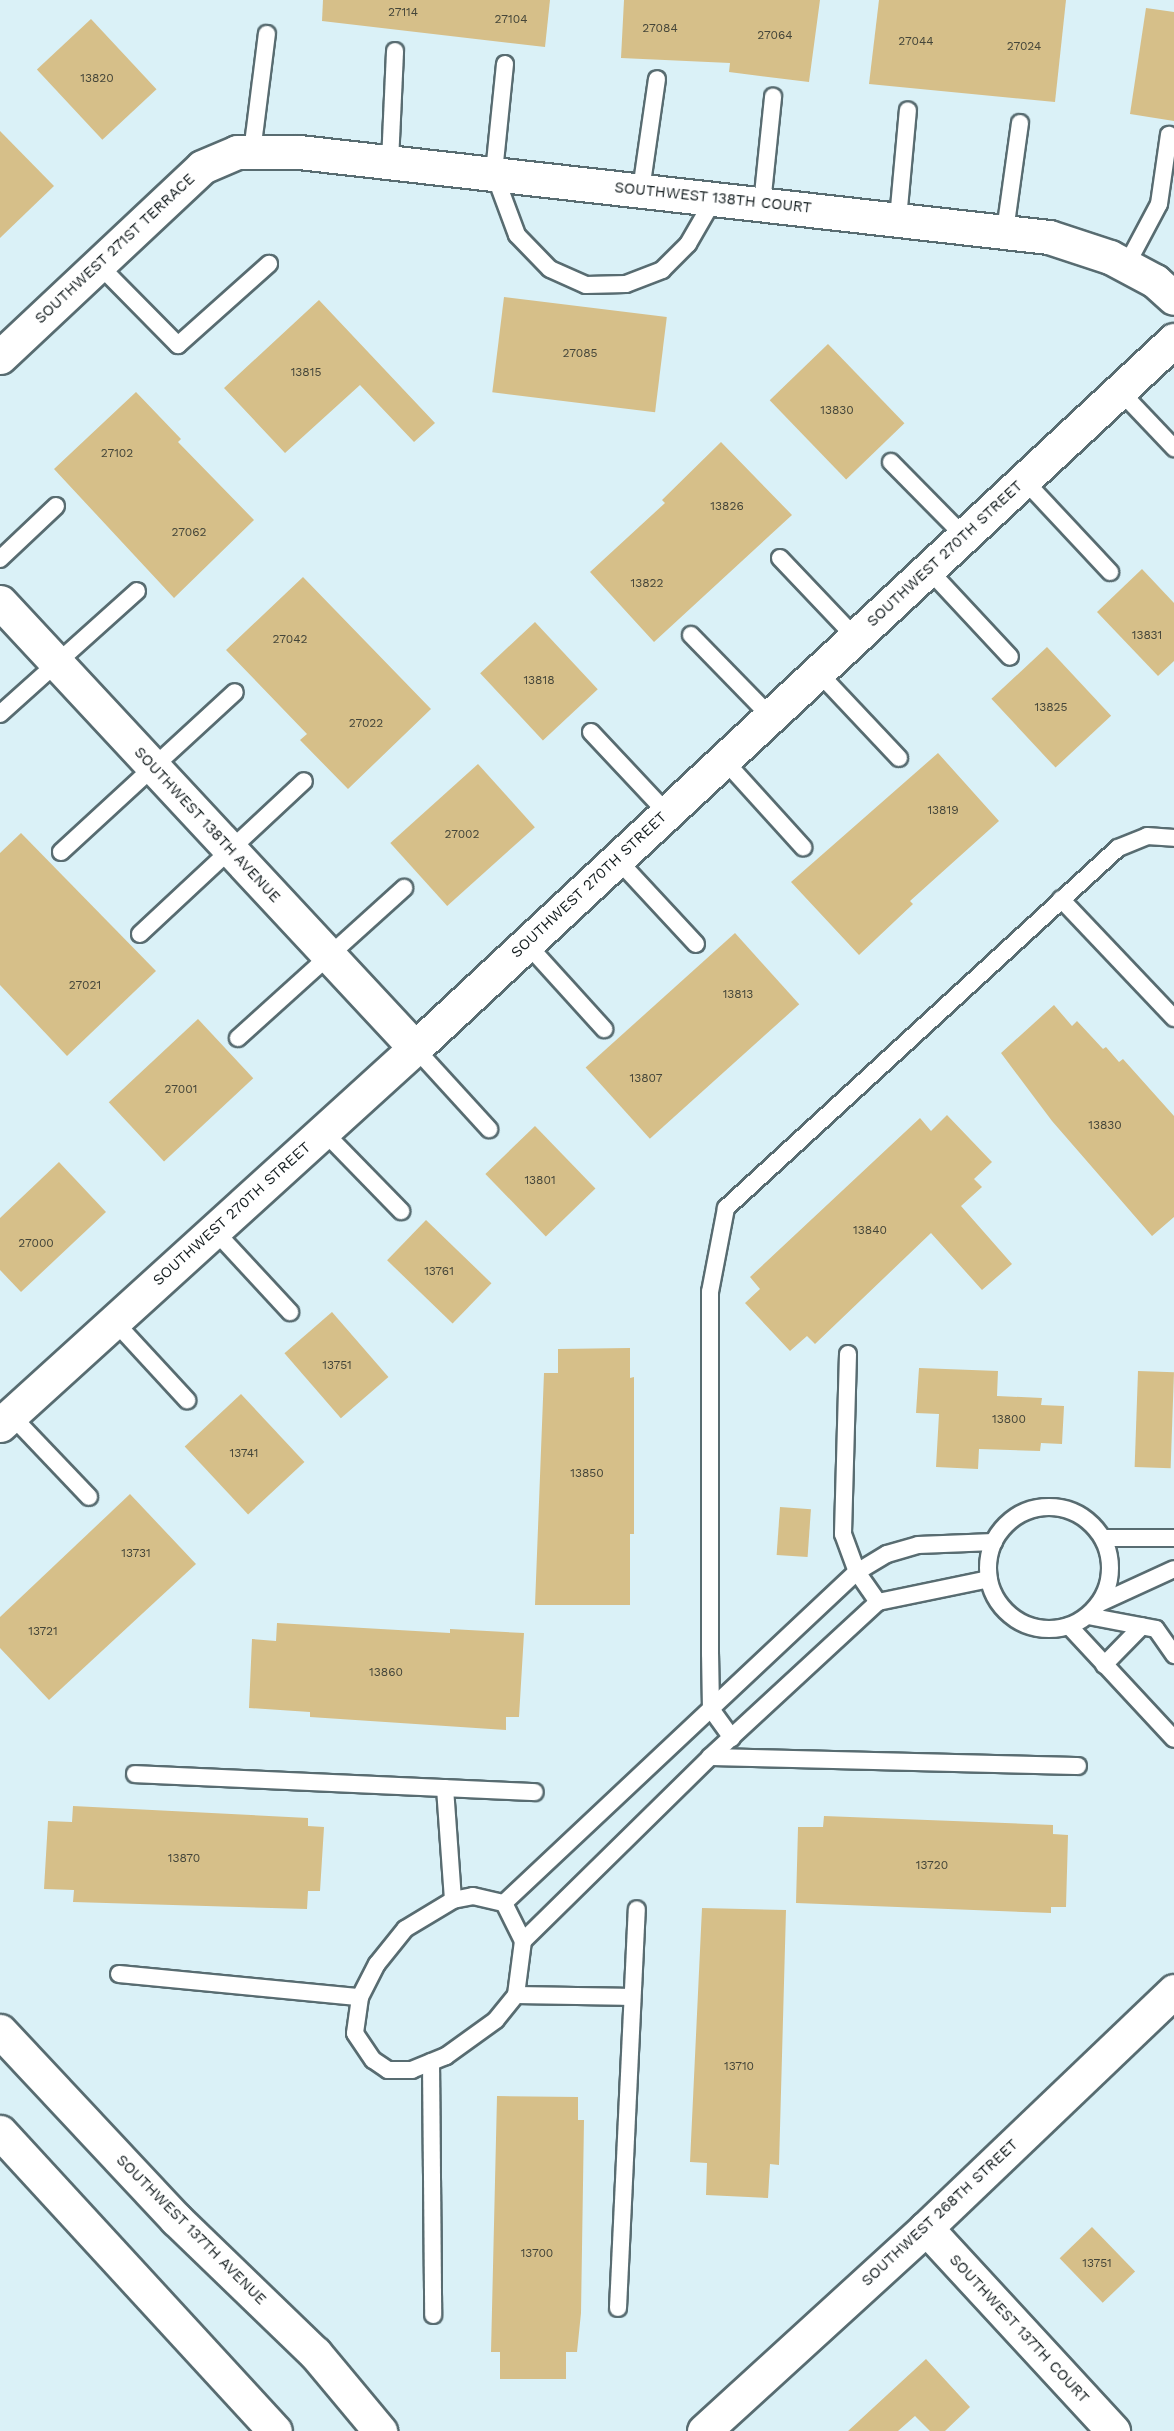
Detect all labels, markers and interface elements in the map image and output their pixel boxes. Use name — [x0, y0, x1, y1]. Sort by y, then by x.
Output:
house number: 27114 — [388, 6, 418, 20]
house number: 27104 — [495, 13, 527, 27]
house number: 27084 — [642, 22, 678, 36]
house number: 27064 — [757, 29, 793, 43]
house number: 27044 — [898, 35, 934, 49]
house number: 27024 — [1007, 40, 1041, 54]
house number: 13820 — [80, 72, 114, 86]
street label: SOUTHWEST 271ST TERRACE — [31, 170, 199, 328]
street label: SOUTHWEST 138TH COURT — [613, 179, 813, 217]
house number: 27085 — [562, 347, 598, 361]
house number: 13815 — [291, 366, 321, 380]
house number: 13830 — [820, 404, 854, 418]
house number: 27102 — [101, 447, 133, 461]
street label: SOUTHWEST 270TH STREET — [863, 477, 1027, 631]
house number: 13826 — [710, 500, 744, 514]
house number: 27062 — [171, 526, 207, 540]
house number: 13822 — [630, 577, 664, 591]
house number: 13831 — [1132, 629, 1162, 643]
house number: 27042 — [272, 633, 308, 647]
house number: 13818 — [523, 674, 555, 688]
house number: 13825 — [1034, 701, 1068, 715]
house number: 27022 — [349, 717, 383, 731]
street label: SOUTHWEST 138TH AVENUE — [130, 743, 284, 907]
house number: 13819 — [927, 804, 959, 818]
street label: SOUTHWEST 270TH STREET — [507, 808, 671, 962]
house number: 27002 — [444, 828, 480, 842]
house number: 27021 — [69, 979, 101, 993]
house number: 13813 — [723, 988, 753, 1002]
house number: 13807 — [629, 1072, 663, 1086]
house number: 27001 — [165, 1083, 197, 1097]
house number: 13830 — [1088, 1119, 1122, 1133]
street label: SOUTHWEST 270TH STREET — [149, 1138, 315, 1290]
house number: 13801 — [524, 1174, 556, 1188]
house number: 13840 — [853, 1224, 887, 1238]
house number: 27000 — [18, 1237, 54, 1251]
house number: 13761 — [424, 1265, 454, 1279]
house number: 13751 — [322, 1359, 352, 1373]
house number: 13800 — [992, 1413, 1026, 1427]
house number: 13741 — [230, 1447, 258, 1461]
house number: 13850 — [570, 1467, 604, 1481]
house number: 13731 — [121, 1547, 151, 1561]
house number: 13721 — [28, 1625, 58, 1639]
house number: 13860 — [369, 1666, 403, 1680]
house number: 13870 — [168, 1852, 200, 1866]
house number: 13720 — [916, 1859, 948, 1873]
house number: 13710 — [724, 2060, 754, 2074]
street label: SOUTHWEST 268TH STREET — [858, 2136, 1022, 2290]
street label: SOUTHWEST 137TH AVENUE — [112, 2151, 270, 2309]
house number: 13700 — [521, 2247, 553, 2261]
street label: SOUTHWEST 137TH COURT — [945, 2251, 1093, 2407]
house number: 13751 — [1082, 2257, 1112, 2271]

